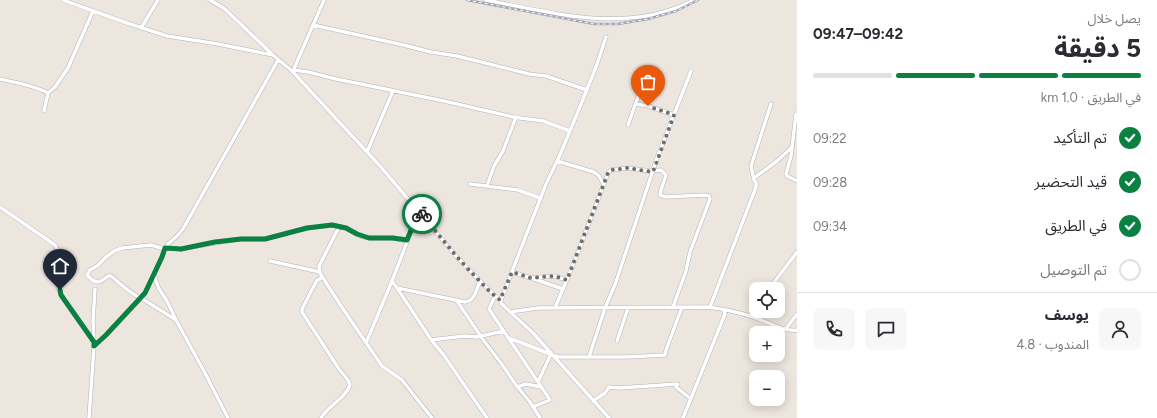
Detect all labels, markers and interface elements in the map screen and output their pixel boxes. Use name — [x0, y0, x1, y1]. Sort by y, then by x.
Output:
text: يصل خلال — [1088, 11, 1141, 26]
text: 09:42–09:47 — [813, 25, 903, 43]
text: 5 دقيقة — [1054, 32, 1141, 64]
pin — [631, 65, 665, 106]
icon: bag — [637, 71, 659, 93]
text: في الطريق · 1.0 km — [1041, 90, 1141, 105]
icon: check — [1119, 127, 1141, 149]
text: تم التأكيد — [1053, 129, 1107, 147]
text: 09:22 — [813, 131, 847, 146]
icon: check — [1119, 171, 1141, 193]
text: قيد التحضير — [1035, 173, 1107, 191]
text: 09:28 — [813, 175, 847, 190]
courier — [402, 194, 442, 234]
icon: bike — [411, 203, 433, 225]
icon: check — [1119, 215, 1141, 237]
text: في الطريق — [1045, 217, 1107, 235]
text: 09:34 — [813, 219, 847, 234]
pin — [43, 249, 77, 290]
icon: home — [49, 255, 71, 277]
text: تم التوصيل — [1040, 261, 1107, 279]
map controls — [749, 282, 785, 406]
button: locate — [749, 282, 785, 318]
text: يوسف — [1045, 306, 1089, 324]
button: phone — [813, 308, 855, 350]
button: chat — [865, 308, 907, 350]
button: person — [1099, 308, 1141, 350]
button: + — [749, 326, 785, 362]
text: المندوب · 4.8 — [1016, 337, 1089, 352]
button: − — [749, 370, 785, 406]

